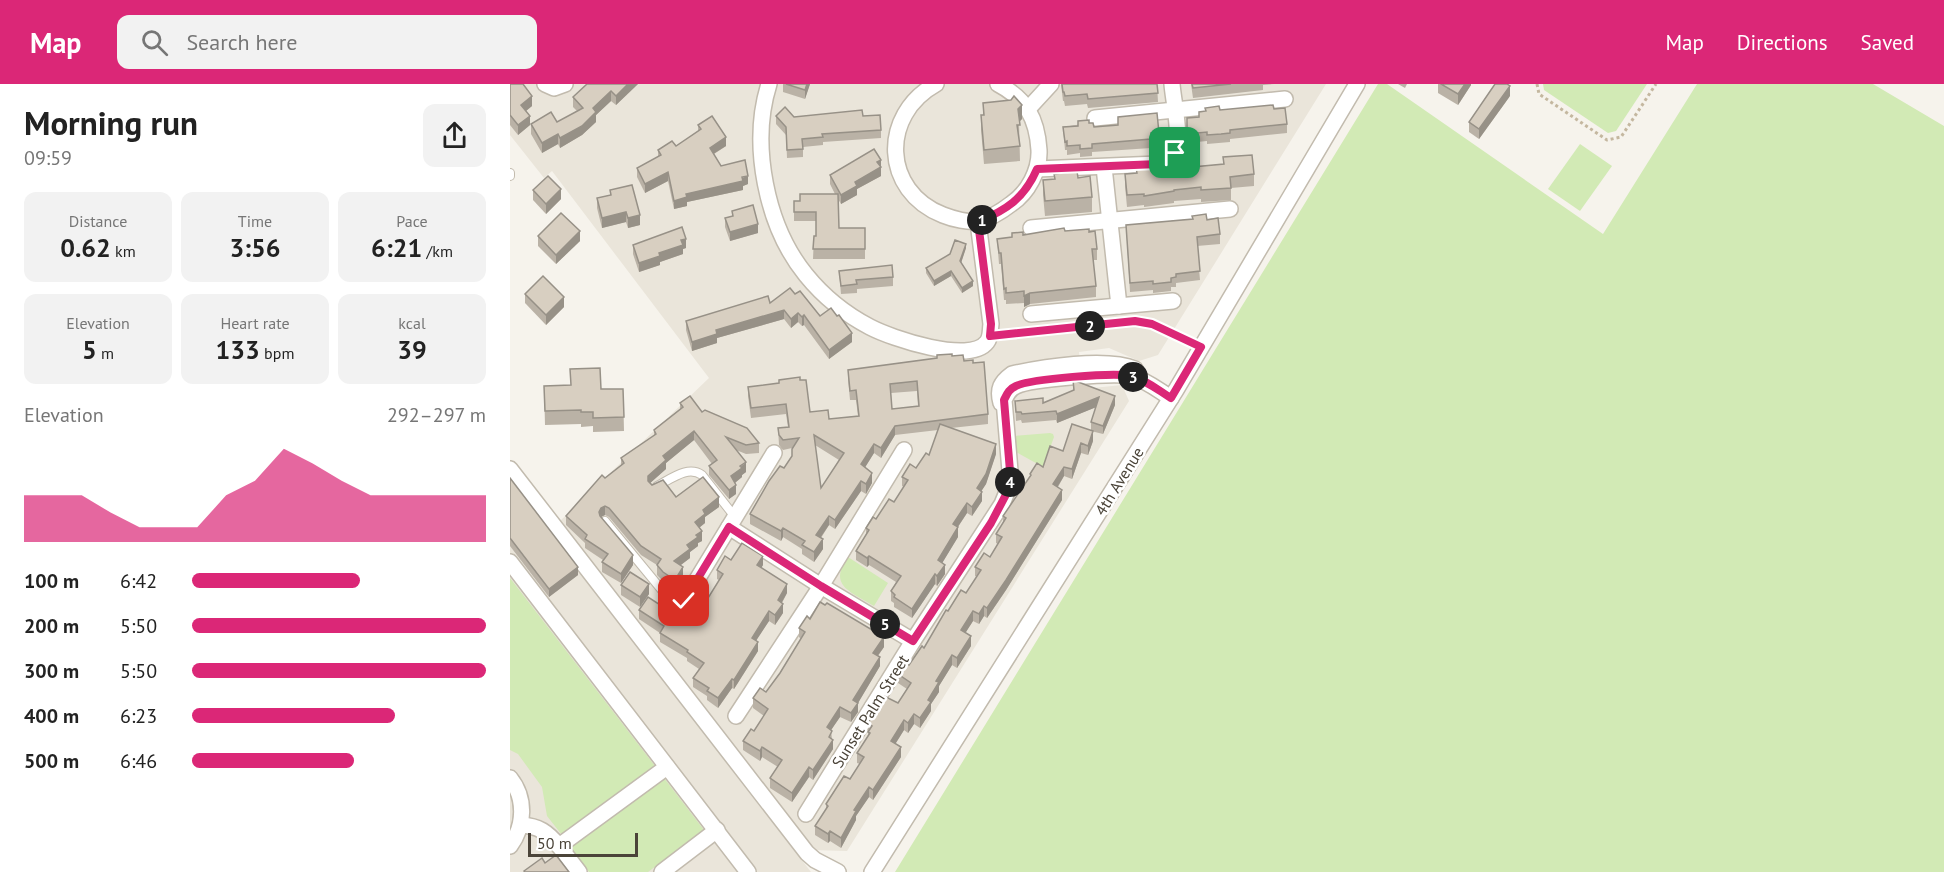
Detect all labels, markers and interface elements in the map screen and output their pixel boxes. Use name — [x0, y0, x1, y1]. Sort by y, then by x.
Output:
search box — [117, 15, 537, 69]
text: Map — [30, 24, 81, 61]
icon: search — [138, 26, 171, 59]
text: Search here — [186, 28, 297, 56]
text: Map — [1665, 29, 1704, 56]
text: Directions — [1737, 29, 1828, 56]
text: Saved — [1861, 29, 1914, 56]
text: Morning run — [24, 101, 198, 144]
button: share — [423, 104, 486, 167]
pin — [1149, 127, 1200, 178]
icon: arrive — [1158, 136, 1191, 169]
text: 09:59 — [24, 145, 72, 171]
pin: 1 — [967, 205, 997, 235]
text: 1 — [977, 210, 987, 230]
text: Distance — [69, 211, 127, 231]
text: Time — [238, 211, 272, 231]
text: Pace — [396, 211, 428, 231]
text: 0.62 — [60, 231, 111, 264]
text: 3:56 — [229, 231, 281, 264]
text: 6:21 — [371, 231, 422, 264]
text: km — [111, 241, 136, 261]
text: /km — [422, 241, 453, 261]
pin: 2 — [1075, 311, 1105, 341]
text: Elevation — [66, 313, 130, 333]
text: Heart rate — [220, 313, 290, 333]
text: kcal — [398, 313, 426, 333]
text: 2 — [1085, 316, 1095, 336]
text: 5 — [82, 333, 97, 366]
text: 133 — [216, 333, 260, 366]
text: 39 — [397, 333, 427, 366]
text: m — [97, 343, 114, 363]
text: bpm — [260, 343, 294, 363]
pin: 3 — [1118, 362, 1148, 392]
text: 3 — [1128, 367, 1138, 387]
text: Elevation — [24, 402, 104, 428]
text: 292–297 m — [387, 402, 486, 428]
street label: 4th Avenue — [1090, 443, 1148, 519]
pin: 4 — [995, 467, 1025, 497]
text: 4 — [1005, 472, 1015, 492]
text: 100 m — [24, 568, 79, 594]
text: 6:42 — [120, 568, 157, 594]
pin — [658, 575, 709, 626]
icon: check — [667, 584, 700, 617]
pin: 5 — [870, 609, 900, 639]
text: 200 m — [24, 613, 79, 639]
text: 5:50 — [120, 613, 157, 639]
text: 5 — [880, 614, 890, 634]
street label: Sunset Palm Street — [827, 650, 913, 771]
text: 300 m — [24, 658, 79, 684]
text: 5:50 — [120, 658, 157, 684]
text: 400 m — [24, 703, 79, 729]
text: 6:23 — [120, 703, 157, 729]
text: 500 m — [24, 748, 79, 774]
text: 6:46 — [120, 748, 157, 774]
scale bar — [528, 830, 638, 858]
text: 50 m — [537, 833, 572, 853]

